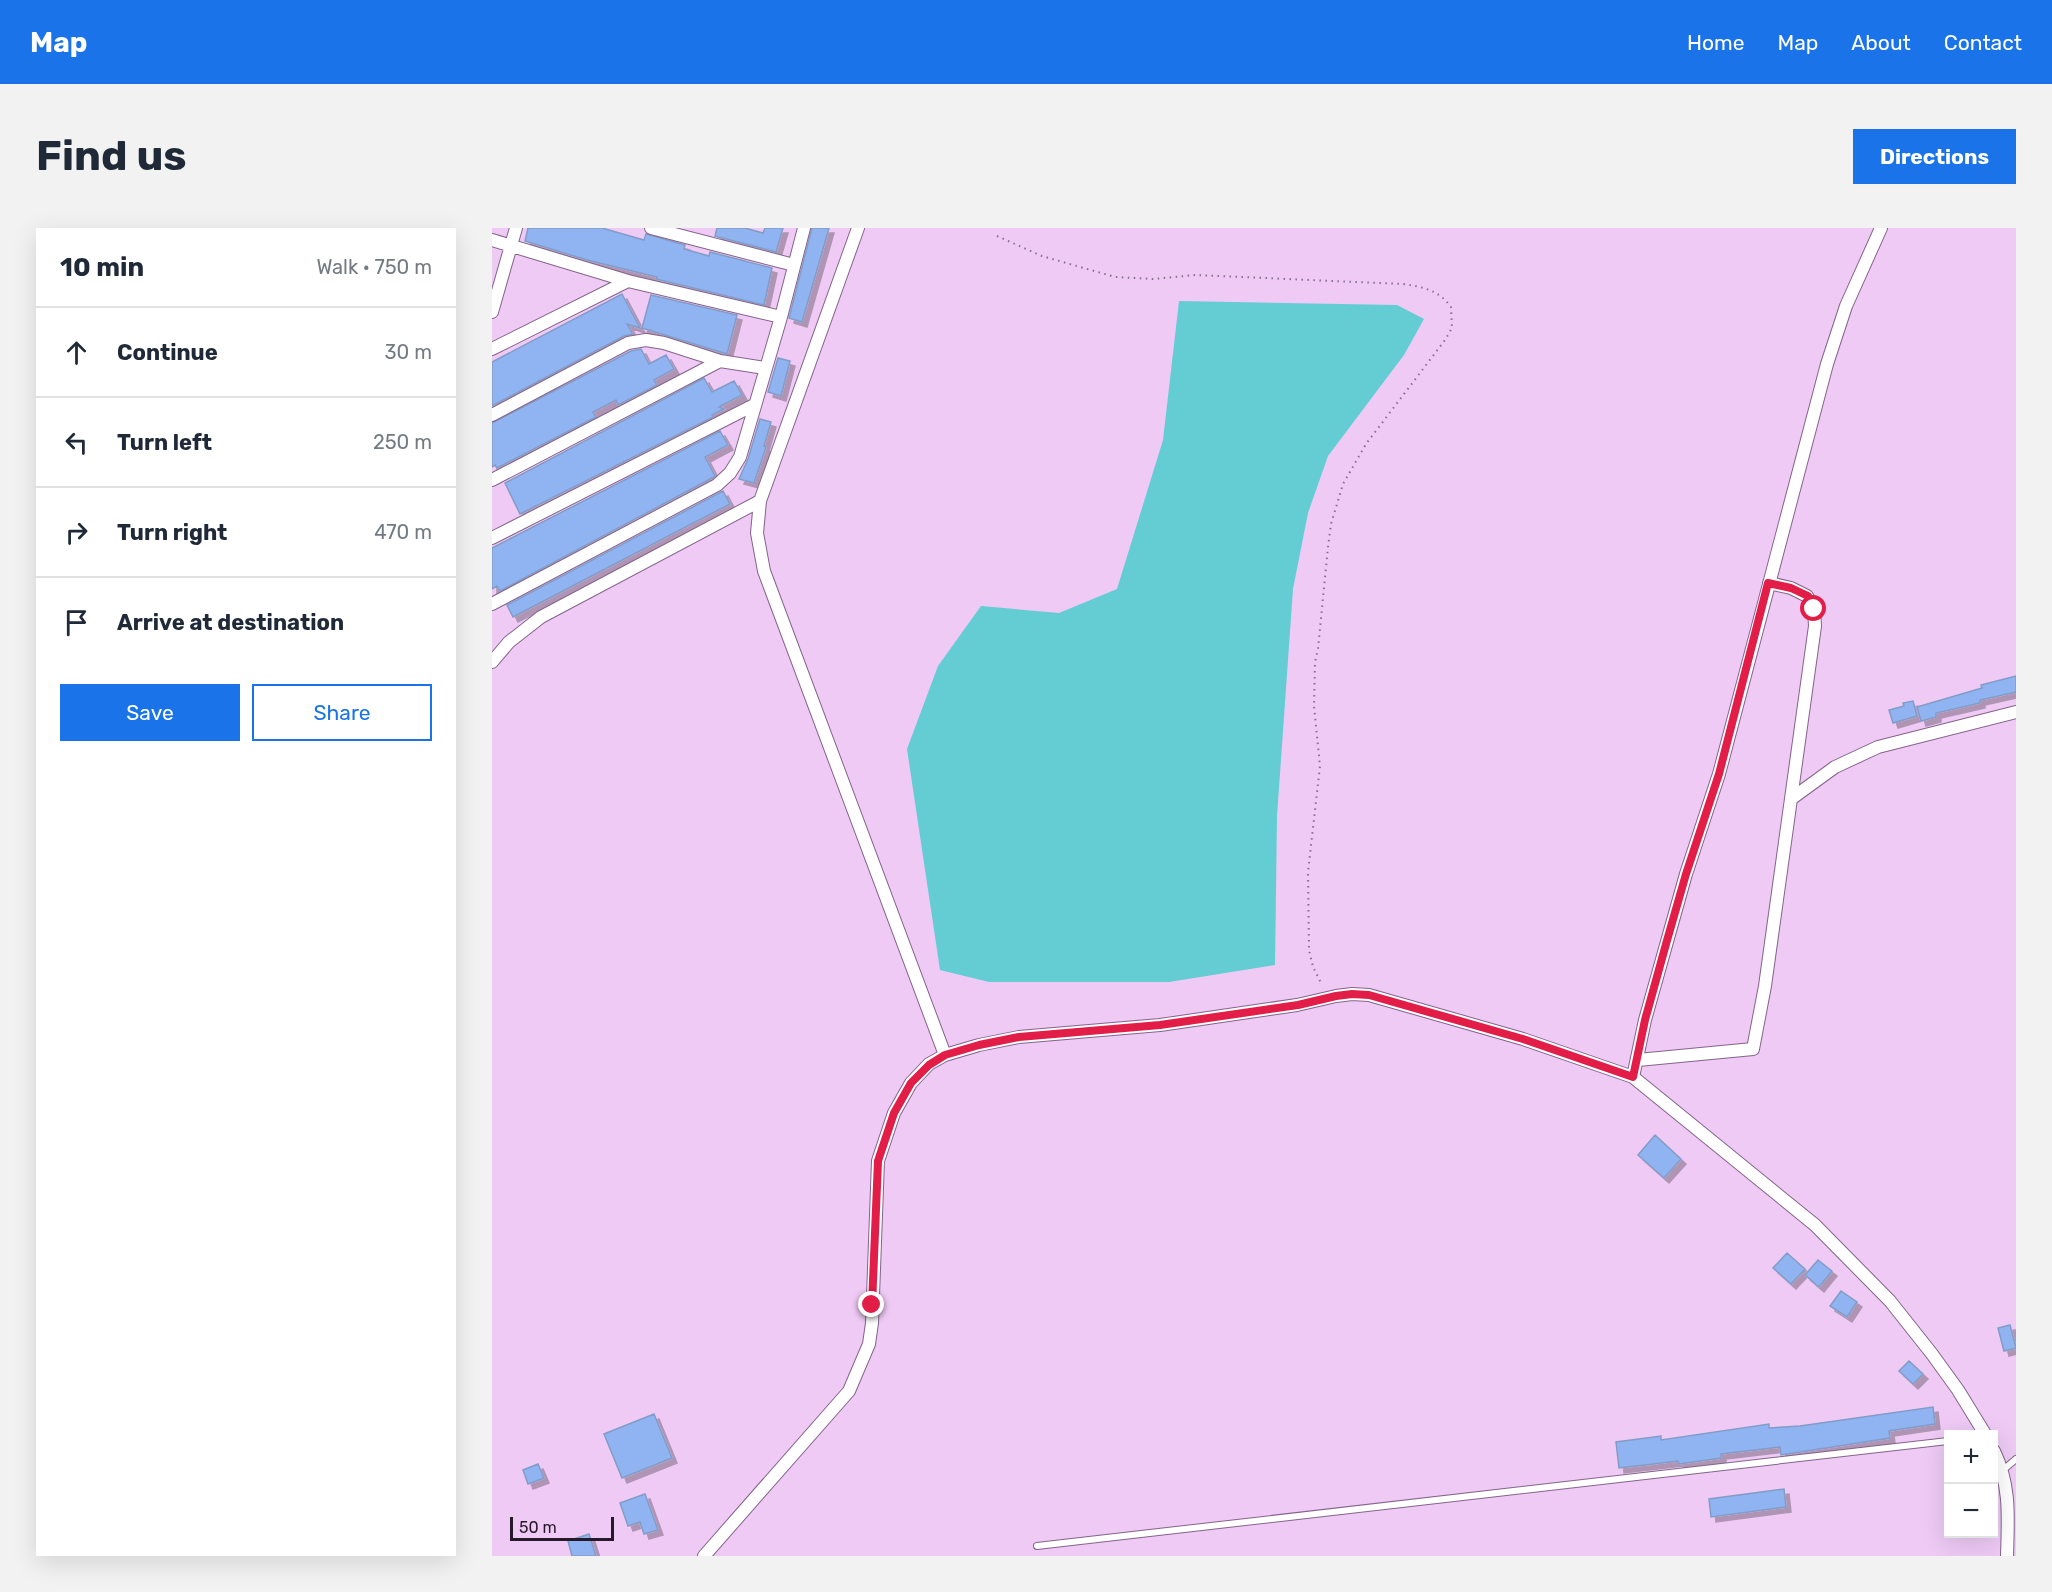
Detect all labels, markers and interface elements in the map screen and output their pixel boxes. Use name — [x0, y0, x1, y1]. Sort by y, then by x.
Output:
text: Map — [30, 26, 87, 59]
text: Home — [1687, 30, 1744, 55]
text: Map — [1777, 30, 1818, 55]
text: About — [1851, 30, 1911, 55]
text: Contact — [1944, 30, 2022, 55]
button: Directions — [1853, 129, 2016, 184]
text: Find us — [36, 131, 187, 181]
text: 10 min — [60, 252, 144, 283]
text: Walk · 750 m — [316, 255, 432, 279]
icon: ahead — [60, 336, 93, 369]
text: Continue — [117, 339, 218, 366]
text: 30 m — [385, 340, 432, 364]
icon: left — [60, 426, 93, 459]
text: Turn left — [117, 429, 212, 456]
text: 250 m — [373, 430, 432, 454]
icon: right — [60, 516, 93, 549]
text: Turn right — [117, 519, 227, 546]
text: 470 m — [374, 520, 432, 544]
route start — [1800, 595, 1826, 621]
icon: arrive — [60, 606, 93, 639]
text: Arrive at destination — [117, 609, 344, 636]
button: Save — [60, 684, 240, 741]
button: Share — [252, 684, 432, 741]
route end — [858, 1291, 884, 1317]
map controls — [1944, 1430, 1998, 1538]
button: + — [1944, 1430, 1998, 1484]
button: − — [1944, 1484, 1998, 1538]
scale bar — [510, 1514, 614, 1542]
text: 50 m — [519, 1518, 557, 1537]

